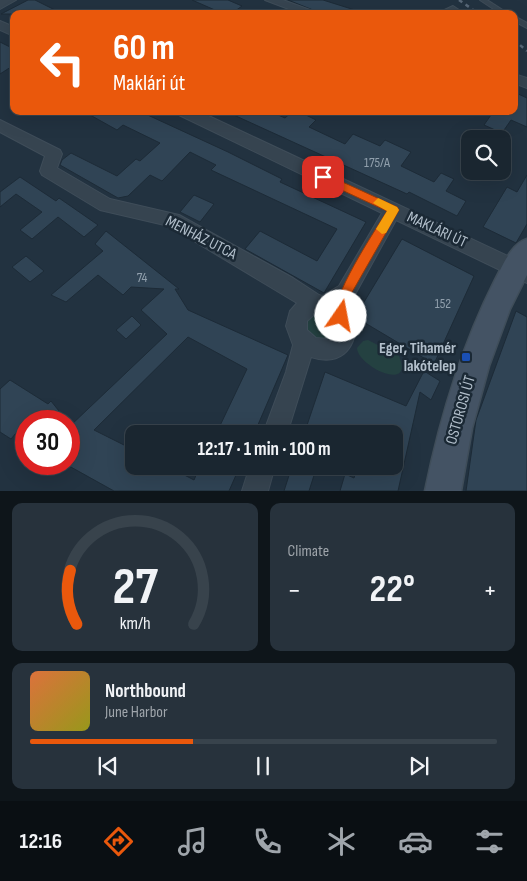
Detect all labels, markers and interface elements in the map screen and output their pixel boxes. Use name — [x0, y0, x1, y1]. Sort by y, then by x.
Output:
text: 60 m — [113, 27, 175, 70]
icon: left — [30, 30, 95, 95]
text: Maklári út — [113, 70, 185, 97]
map controls — [461, 130, 511, 180]
button: search — [461, 130, 511, 180]
house number: 175/A — [364, 154, 391, 171]
pin — [302, 156, 344, 198]
icon: arrive — [309, 163, 337, 191]
street label: MAKLÁRI ÚT — [404, 208, 470, 252]
street label: MENHÁZ UTCA — [162, 212, 240, 264]
house number: 74 — [137, 269, 148, 286]
position arrow — [314, 289, 366, 341]
house number: 152 — [435, 295, 451, 312]
place label: Eger, Tihamér lakótelep — [379, 339, 456, 376]
marker: Eger, Tihamér lakótelep — [460, 351, 472, 363]
street label: OSTOROSI ÚT — [442, 373, 480, 447]
speed limit sign: 30 — [15, 410, 80, 475]
text: 12:17 · 1 min · 100 m — [197, 438, 331, 461]
text: Climate — [288, 542, 329, 561]
text: 27 — [112, 556, 158, 619]
text: 22° — [370, 567, 415, 612]
text: − — [288, 574, 301, 607]
text: + — [483, 574, 497, 607]
text: km/h — [119, 613, 150, 634]
text: Northbound — [105, 680, 186, 703]
text: June Harbor — [105, 703, 168, 722]
icon: previous — [94, 752, 122, 780]
icon: pause — [249, 752, 277, 780]
icon: next — [405, 752, 433, 780]
icon: directions — [101, 824, 136, 859]
icon: music — [175, 824, 210, 859]
icon: phone — [250, 824, 285, 859]
icon: climate — [324, 824, 359, 859]
icon: car — [398, 824, 433, 859]
icon: filters — [472, 824, 507, 859]
text: 12:16 — [20, 828, 62, 855]

